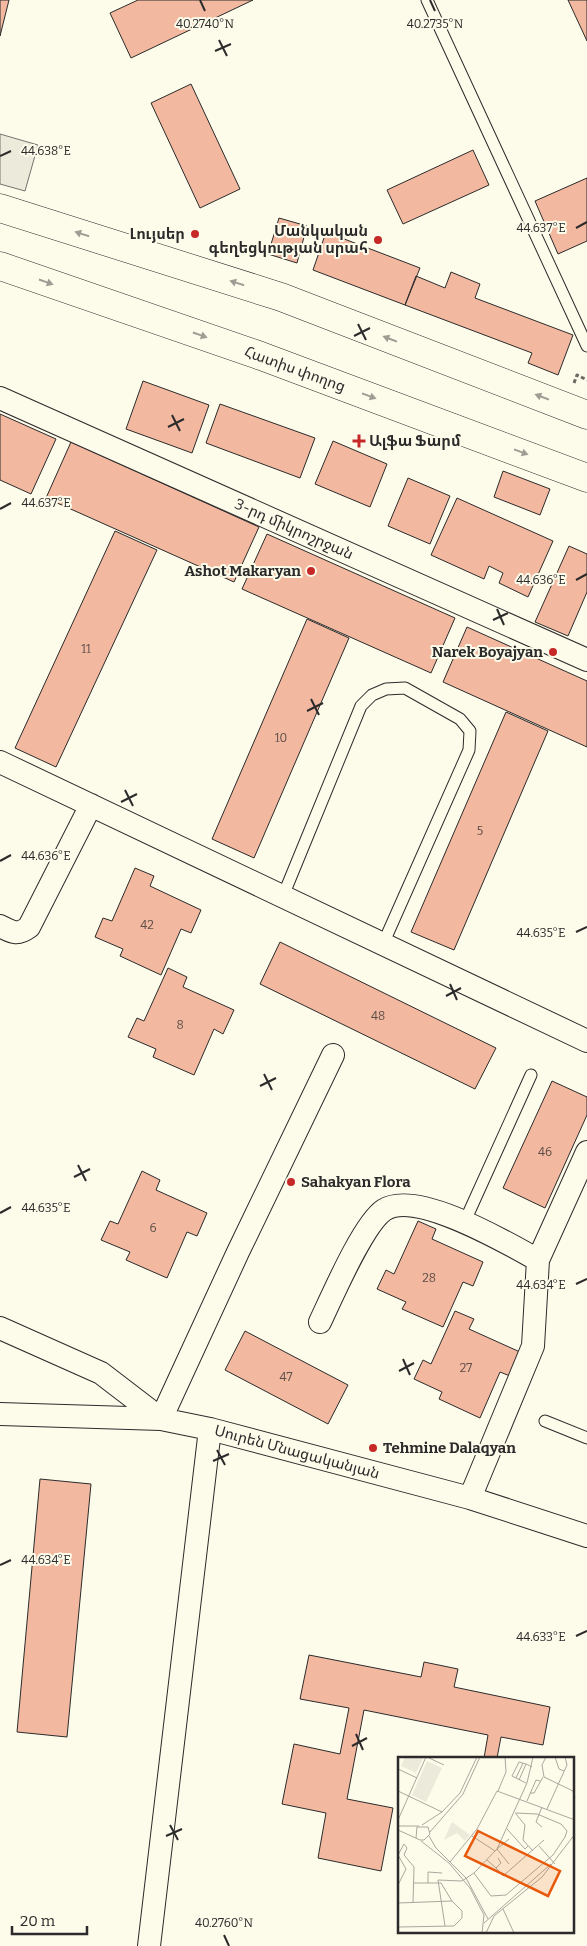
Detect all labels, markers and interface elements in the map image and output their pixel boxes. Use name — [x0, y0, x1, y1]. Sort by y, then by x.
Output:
text: 40.2740°N — [176, 17, 235, 31]
text: 40.2735°N — [407, 17, 464, 31]
text: 44.638°E — [21, 144, 71, 158]
text: 44.637°E — [516, 221, 566, 235]
place label: Մանկական գեղեցկության սրահ — [209, 222, 368, 257]
place label: Լույսեր — [130, 225, 185, 243]
marker: Լույսեր — [189, 228, 201, 240]
one-way arrow — [75, 230, 90, 237]
marker: Մանկական գեղեցկության սրահ — [372, 234, 384, 246]
one-way arrow — [39, 278, 54, 286]
one-way arrow — [230, 279, 245, 287]
one-way arrow — [192, 332, 207, 339]
one-way arrow — [382, 335, 397, 343]
street label: Հատիս փողոց — [242, 342, 348, 396]
one-way arrow — [362, 392, 377, 400]
one-way arrow — [534, 393, 549, 400]
place label: Ալֆա Ֆարմ — [369, 432, 461, 450]
marker: Ալֆա Ֆարմ — [353, 435, 365, 447]
one-way arrow — [514, 449, 528, 457]
street label: 3-րդ միկրոշրջան — [232, 495, 356, 563]
text: 44.637°E — [21, 496, 71, 510]
place label: Ashot Makaryan — [185, 562, 301, 580]
marker: Ashot Makaryan — [305, 565, 317, 577]
text: 44.636°E — [516, 573, 566, 587]
house number: 11 — [81, 642, 91, 656]
place label: Narek Boyajyan — [432, 643, 543, 661]
marker: Narek Boyajyan — [547, 646, 559, 658]
house number: 10 — [275, 731, 287, 745]
house number: 5 — [477, 824, 483, 838]
text: 44.636°E — [21, 849, 71, 863]
house number: 42 — [140, 918, 154, 932]
text: 44.635°E — [516, 926, 566, 940]
house number: 48 — [371, 1009, 385, 1023]
house number: 8 — [176, 1018, 184, 1032]
house number: 46 — [538, 1145, 552, 1159]
place label: Sahakyan Flora — [301, 1173, 411, 1191]
marker: Sahakyan Flora — [285, 1176, 297, 1188]
text: 44.635°E — [21, 1201, 71, 1215]
house number: 6 — [149, 1221, 157, 1235]
house number: 28 — [422, 1271, 436, 1285]
text: 44.634°E — [516, 1278, 566, 1292]
house number: 27 — [460, 1361, 472, 1375]
house number: 47 — [280, 1370, 292, 1384]
street label: Սուրեն Մնացականյան — [212, 1421, 382, 1483]
place label: Tehmine Dalaqyan — [383, 1439, 516, 1457]
marker: Tehmine Dalaqyan — [367, 1442, 379, 1454]
text: 44.634°E — [21, 1553, 71, 1567]
text: 44.633°E — [516, 1630, 566, 1644]
inset map — [398, 1757, 574, 1934]
scale bar — [12, 1904, 88, 1936]
text: 20 m — [20, 1912, 56, 1930]
text: 40.2760°N — [195, 1916, 254, 1930]

